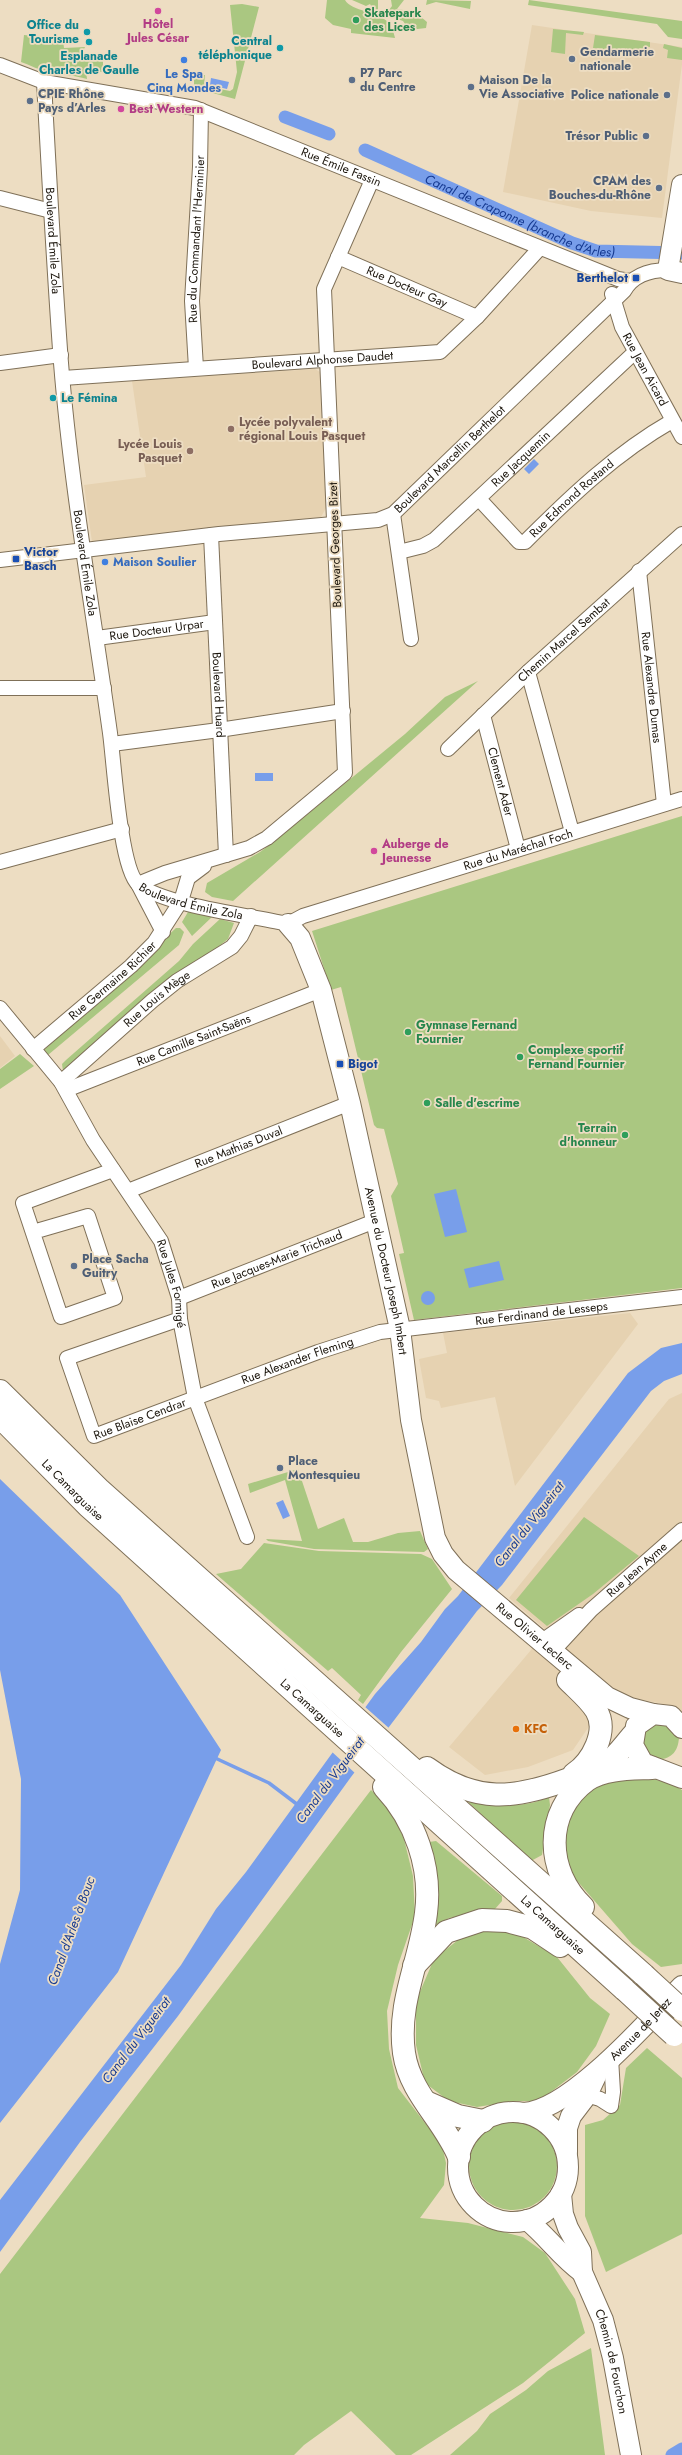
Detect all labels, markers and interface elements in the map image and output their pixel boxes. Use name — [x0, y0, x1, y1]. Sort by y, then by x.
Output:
place label: Skatepark des Lices — [364, 4, 421, 36]
marker: Hôtel Jules César — [153, 6, 163, 16]
place label: Hôtel Jules César — [125, 15, 189, 47]
marker: Skatepark des Lices — [351, 15, 361, 25]
place label: Office du Tourisme — [27, 16, 79, 48]
marker: Office du Tourisme — [82, 27, 92, 37]
place label: Central téléphonique — [198, 32, 272, 64]
marker: Esplanade Charles de Gaulle — [84, 37, 94, 47]
marker: Central téléphonique — [275, 43, 285, 53]
place label: Gendarmerie nationale — [580, 43, 654, 75]
place label: Esplanade Charles de Gaulle — [39, 47, 139, 79]
marker: Gendarmerie nationale — [567, 54, 577, 64]
marker: Le Spa Cinq Mondes — [179, 55, 189, 65]
place label: P7 Parc du Centre — [360, 64, 416, 96]
place label: Le Spa Cinq Mondes — [147, 65, 222, 97]
place label: Maison De la Vie Associative — [478, 71, 564, 103]
marker: P7 Parc du Centre — [347, 75, 357, 85]
marker: Maison De la Vie Associative — [466, 82, 476, 92]
place label: CPIE Rhône Pays d’Arles — [38, 85, 106, 117]
place label: Police nationale — [571, 86, 659, 104]
marker: Police nationale — [662, 90, 672, 100]
marker: CPIE Rhône Pays d’Arles — [25, 96, 35, 106]
place label: Best Western — [129, 100, 204, 118]
marker: Best Western — [116, 104, 126, 114]
place label: Trésor Public — [565, 127, 638, 145]
marker: Trésor Public — [641, 131, 651, 141]
street label: Rue Émile Fassin — [298, 143, 384, 191]
street label: Rue du Commandant l'Herminier — [183, 154, 209, 324]
water label: Canal de Craponne (branche d'Arles) — [422, 169, 615, 261]
place label: CPAM des Bouches-du-Rhône — [549, 172, 652, 204]
marker: CPAM des Bouches-du-Rhône — [654, 183, 664, 193]
street label: Boulevard Émile Zola — [41, 187, 65, 295]
street label: Rue Docteur Gay — [363, 261, 451, 312]
place label: Berthelot — [577, 269, 628, 287]
marker: Berthelot — [631, 273, 641, 283]
street label: Rue Jean Aicard — [618, 330, 673, 410]
street label: Boulevard Alphonse Daudet — [251, 346, 394, 374]
place label: Le Fémina — [61, 389, 118, 407]
marker: Le Fémina — [48, 393, 58, 403]
street label: Boulevard Marcellin Berthelot — [390, 401, 509, 517]
place label: Lycée polyvalent régional Louis Pasquet — [239, 413, 365, 445]
marker: Lycée polyvalent régional Louis Pasquet — [226, 424, 236, 434]
street label: Rue Jacquemin — [487, 427, 554, 491]
place label: Lycée Louis Pasquet — [118, 435, 183, 467]
marker: Lycée Louis Pasquet — [185, 446, 195, 456]
street label: Rue Edmond Rostand — [525, 455, 618, 542]
street label: Boulevard Georges Bizet — [324, 482, 346, 608]
street label: Boulevard Émile Zola — [69, 509, 102, 617]
place label: Victor Basch — [23, 543, 58, 575]
place label: Maison Soulier — [113, 553, 196, 571]
marker: Victor Basch — [11, 554, 21, 564]
marker: Maison Soulier — [100, 557, 110, 567]
street label: Chemin Marcel Sembat — [514, 594, 614, 686]
street label: Rue Docteur Urpar — [108, 615, 206, 645]
street label: Rue Alexandre Dumas — [637, 631, 666, 744]
street label: Boulevard Huard — [207, 652, 229, 738]
street label: Clement Ader — [483, 745, 518, 819]
street label: Rue du Maréchal Foch — [461, 824, 575, 875]
place label: Auberge de Jeunesse — [380, 835, 449, 867]
marker: Auberge de Jeunesse — [369, 846, 379, 856]
street label: Boulevard Émile Zola — [135, 878, 244, 924]
street label: Rue Germaine Richier — [64, 936, 161, 1024]
street label: Rue Louis Mège — [119, 966, 194, 1031]
street label: Rue Camille Saint-Saëns — [134, 1009, 254, 1071]
place label: Gymnase Fernand Fournier — [416, 1016, 517, 1048]
marker: Gymnase Fernand Fournier — [403, 1027, 413, 1037]
place label: Complexe sportif Fernand Fournier — [528, 1041, 625, 1073]
marker: Complexe sportif Fernand Fournier — [515, 1052, 525, 1062]
place label: Bigot — [348, 1055, 378, 1073]
marker: Bigot — [335, 1059, 345, 1069]
place label: Salle d'escrime — [435, 1094, 520, 1112]
marker: Salle d'escrime — [422, 1098, 432, 1108]
place label: Terrain d'honneur — [559, 1119, 617, 1151]
street label: Rue Mathias Duval — [192, 1122, 285, 1173]
marker: Terrain d'honneur — [620, 1130, 630, 1140]
street label: Avenue du Docteur Joseph Imbert — [360, 1185, 412, 1356]
street label: Rue Jacques-Marie Trichaud — [209, 1226, 345, 1293]
street label: Rue Jules Formigé — [152, 1237, 191, 1329]
place label: Place Sacha Guitry — [82, 1250, 149, 1282]
marker: Place Sacha Guitry — [69, 1261, 79, 1271]
street label: Rue Ferdinand de Lesseps — [474, 1297, 609, 1330]
street label: Rue Alexander Fleming — [239, 1332, 356, 1389]
street label: Rue Blaise Cendrar — [91, 1393, 189, 1444]
place label: Place Montesquieu — [288, 1452, 360, 1484]
street label: La Camarguaise — [38, 1455, 108, 1525]
marker: Place Montesquieu — [275, 1463, 285, 1473]
water label: Canal du Vigueirat — [490, 1476, 569, 1571]
street label: Rue Jean Ayme — [602, 1538, 671, 1601]
street label: Rue Olivier Leclerc — [492, 1598, 578, 1674]
street label: La Camarguaise — [276, 1674, 348, 1742]
place label: KFC — [524, 1720, 547, 1738]
marker: KFC — [511, 1724, 521, 1734]
water label: Canal du Vigueirat — [291, 1732, 369, 1827]
water label: Canal d'Arles à Bouc — [43, 1874, 99, 1988]
street label: La Camarguaise — [517, 1891, 589, 1959]
water label: Canal du Vigueirat — [97, 1992, 175, 2087]
street label: Avenue de Jerez — [605, 1993, 676, 2065]
street label: Chemin de Fourchon — [590, 2306, 632, 2415]

